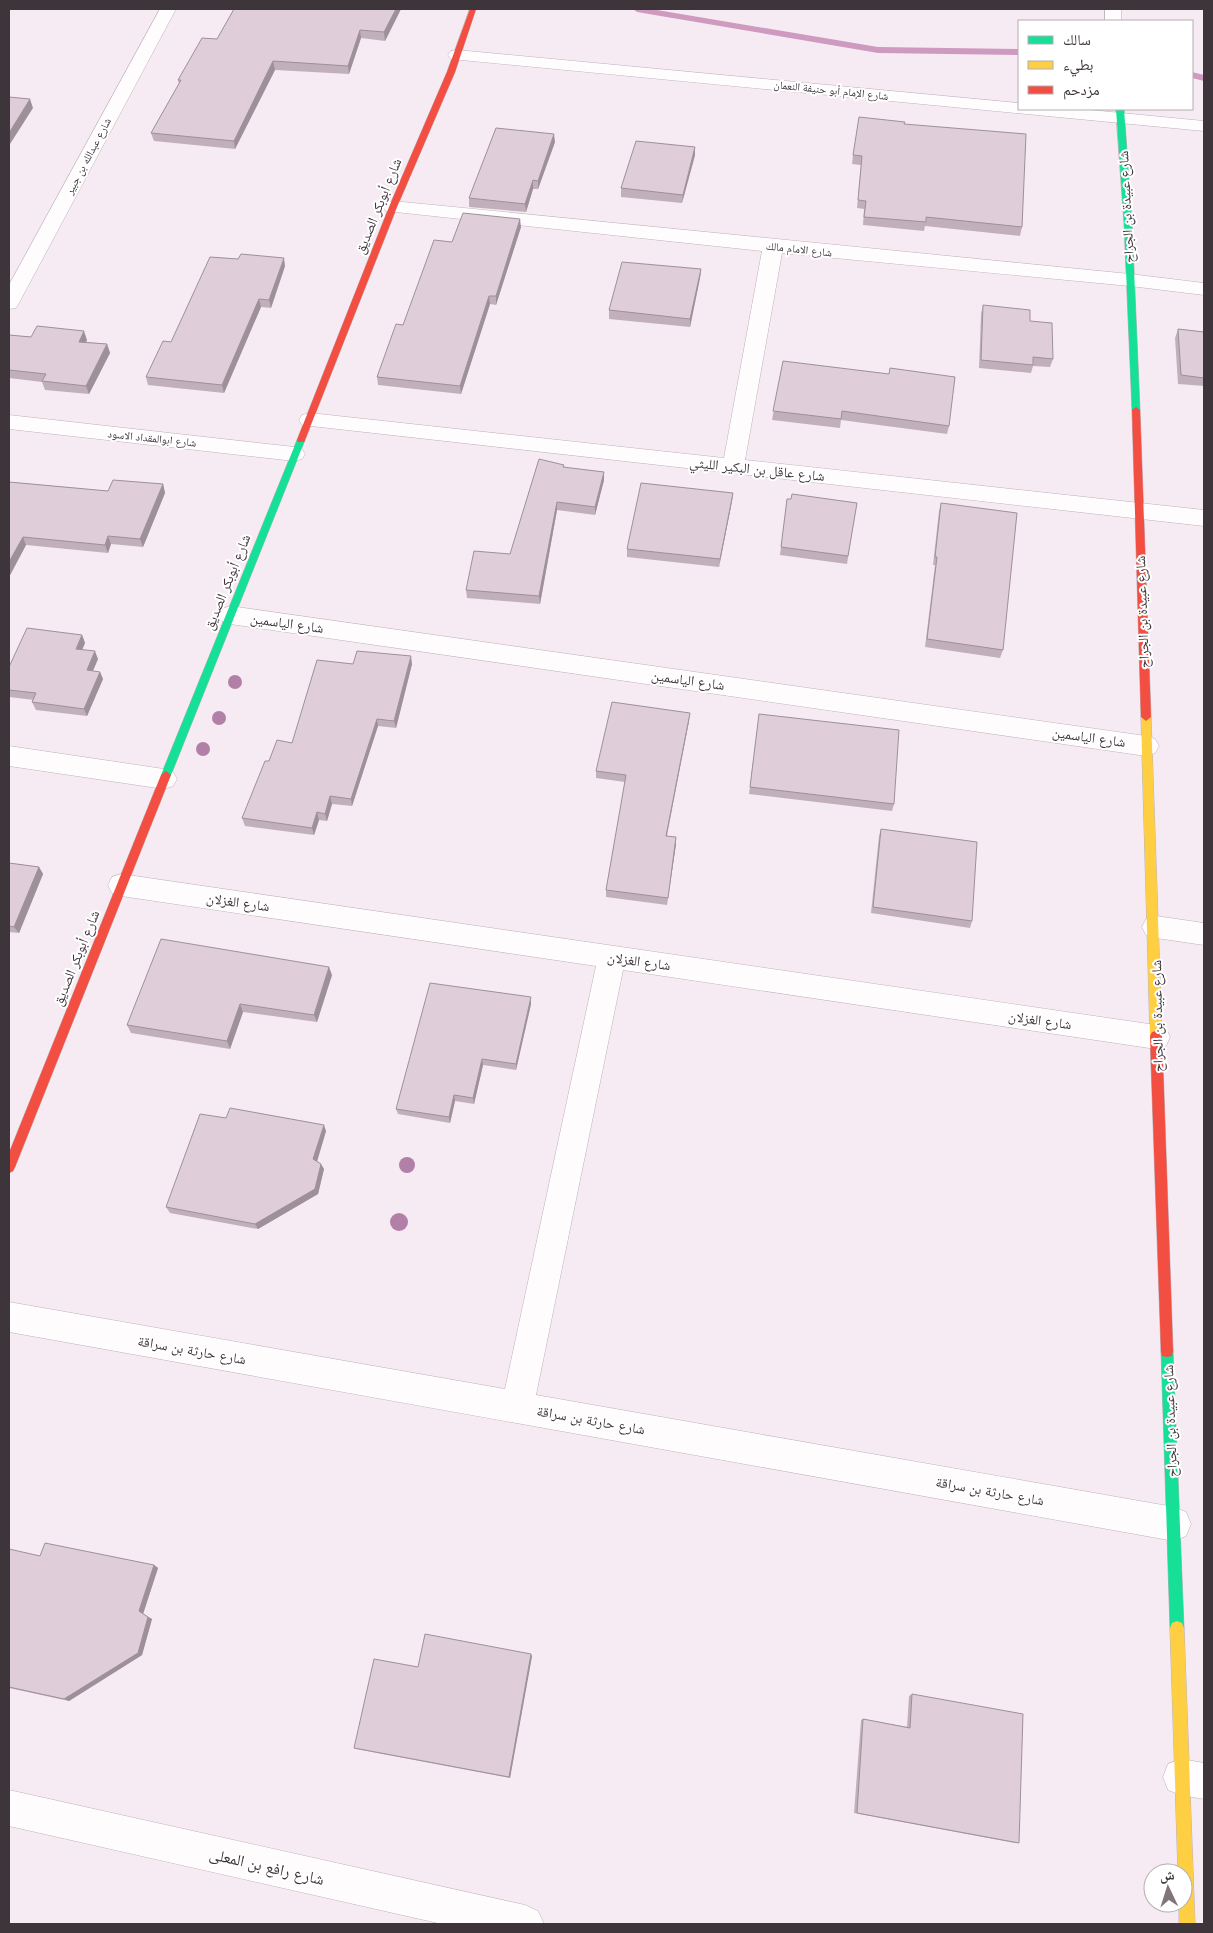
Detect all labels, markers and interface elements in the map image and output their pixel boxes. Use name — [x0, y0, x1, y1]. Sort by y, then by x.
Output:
legend — [1018, 20, 1193, 110]
text: سالك — [1063, 31, 1091, 48]
text: بطيء — [1063, 56, 1093, 77]
street label: شارع الإمام أبو حنيفة النعمان — [773, 77, 889, 103]
text: مزدحم — [1063, 81, 1100, 100]
street label: شارع عبدالله بن جبير — [62, 116, 114, 198]
street label: شارع عبيدة بن الجراح — [1115, 150, 1139, 264]
street label: شارع أبوبكر الصديق — [352, 156, 406, 257]
street label: شارع الامام مالك — [765, 240, 833, 259]
street label: شارع ابوالمقداد الاسود — [107, 427, 197, 450]
street label: شارع عاقل بن البكير الليثي — [688, 454, 825, 488]
street label: شارع أبوبكر الصديق — [201, 532, 255, 633]
street label: شارع عبيدة بن الجراح — [1132, 555, 1154, 668]
street label: شارع الياسمين — [249, 610, 325, 638]
street label: شارع الياسمين — [650, 667, 726, 695]
street label: شارع الياسمين — [1051, 724, 1127, 752]
street label: شارع الغزلان — [205, 890, 271, 916]
street label: شارع أبوبكر الصديق — [50, 908, 104, 1009]
street label: شارع الغزلان — [606, 949, 672, 975]
street label: شارع عبيدة بن الجراح — [1148, 960, 1168, 1072]
street label: شارع الغزلان — [1007, 1008, 1073, 1034]
street label: شارع حارثة بن سراقة — [136, 1333, 247, 1369]
street label: شارع عبيدة بن الجراح — [1160, 1364, 1182, 1477]
street label: شارع حارثة بن سراقة — [535, 1403, 646, 1439]
street label: شارع حارثة بن سراقة — [934, 1474, 1045, 1510]
street label: شارع رافع بن المعلى — [207, 1845, 326, 1890]
north arrow — [1143, 1863, 1193, 1913]
text: ش — [1159, 1867, 1175, 1885]

